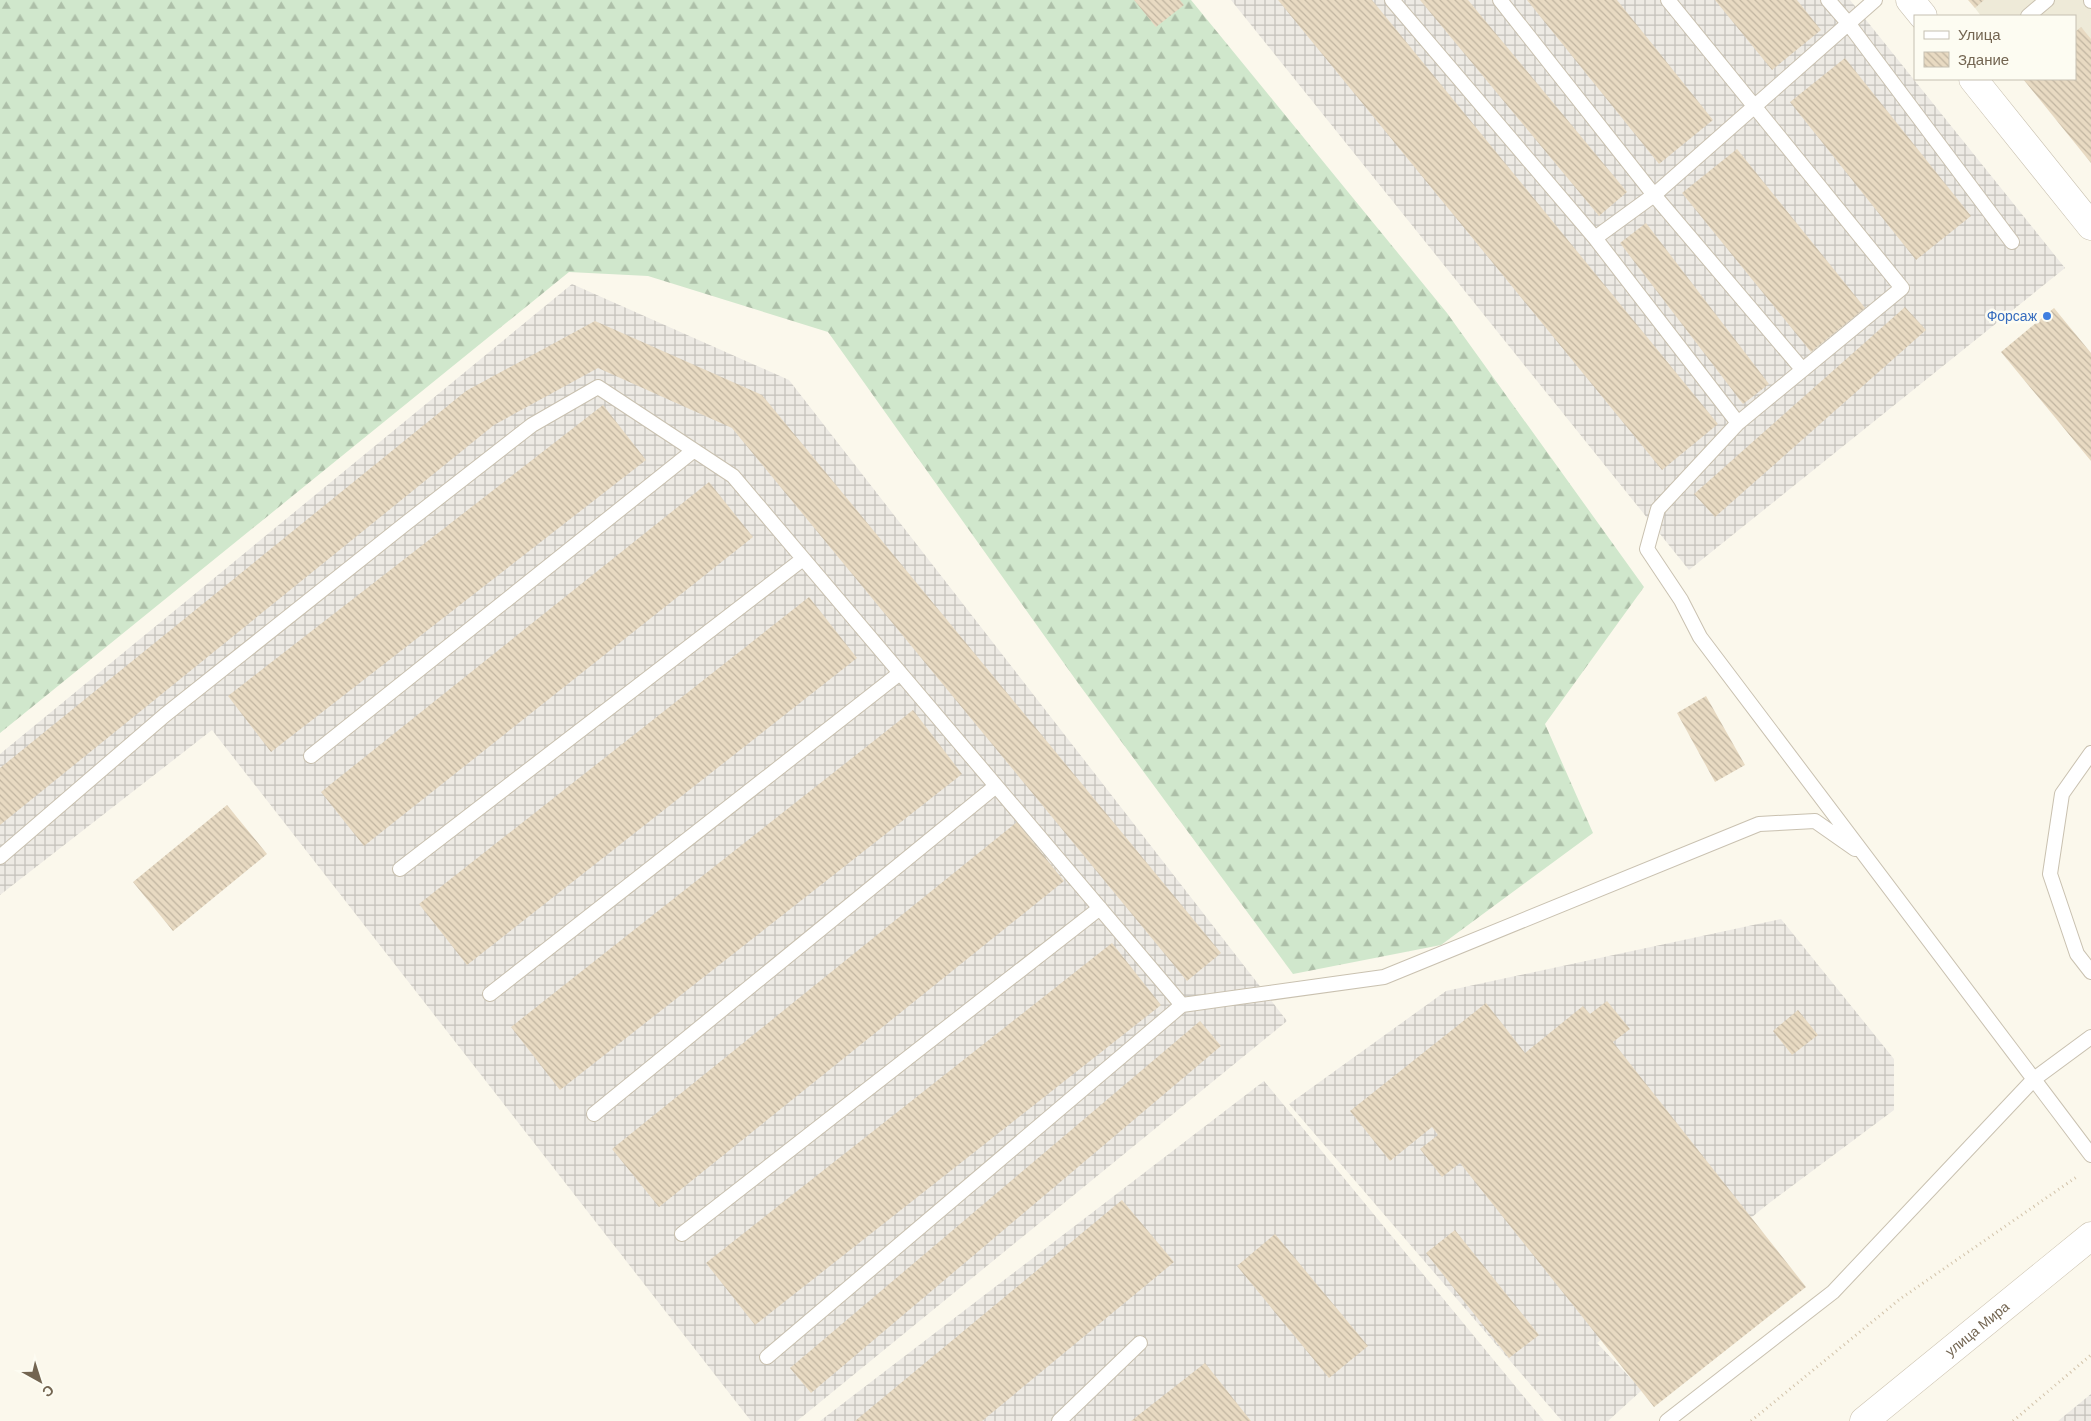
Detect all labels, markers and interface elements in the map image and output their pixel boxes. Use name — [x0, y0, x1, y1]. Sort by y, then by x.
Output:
legend — [1914, 15, 2076, 80]
text: Улица — [1958, 25, 2001, 45]
text: Здание — [1958, 50, 2009, 70]
place label: Форсаж — [1987, 307, 2038, 325]
marker: Форсаж — [2041, 310, 2053, 322]
street label: улица Мира — [1942, 1297, 2013, 1360]
north arrow — [15, 1356, 65, 1406]
text: С — [39, 1381, 58, 1401]

